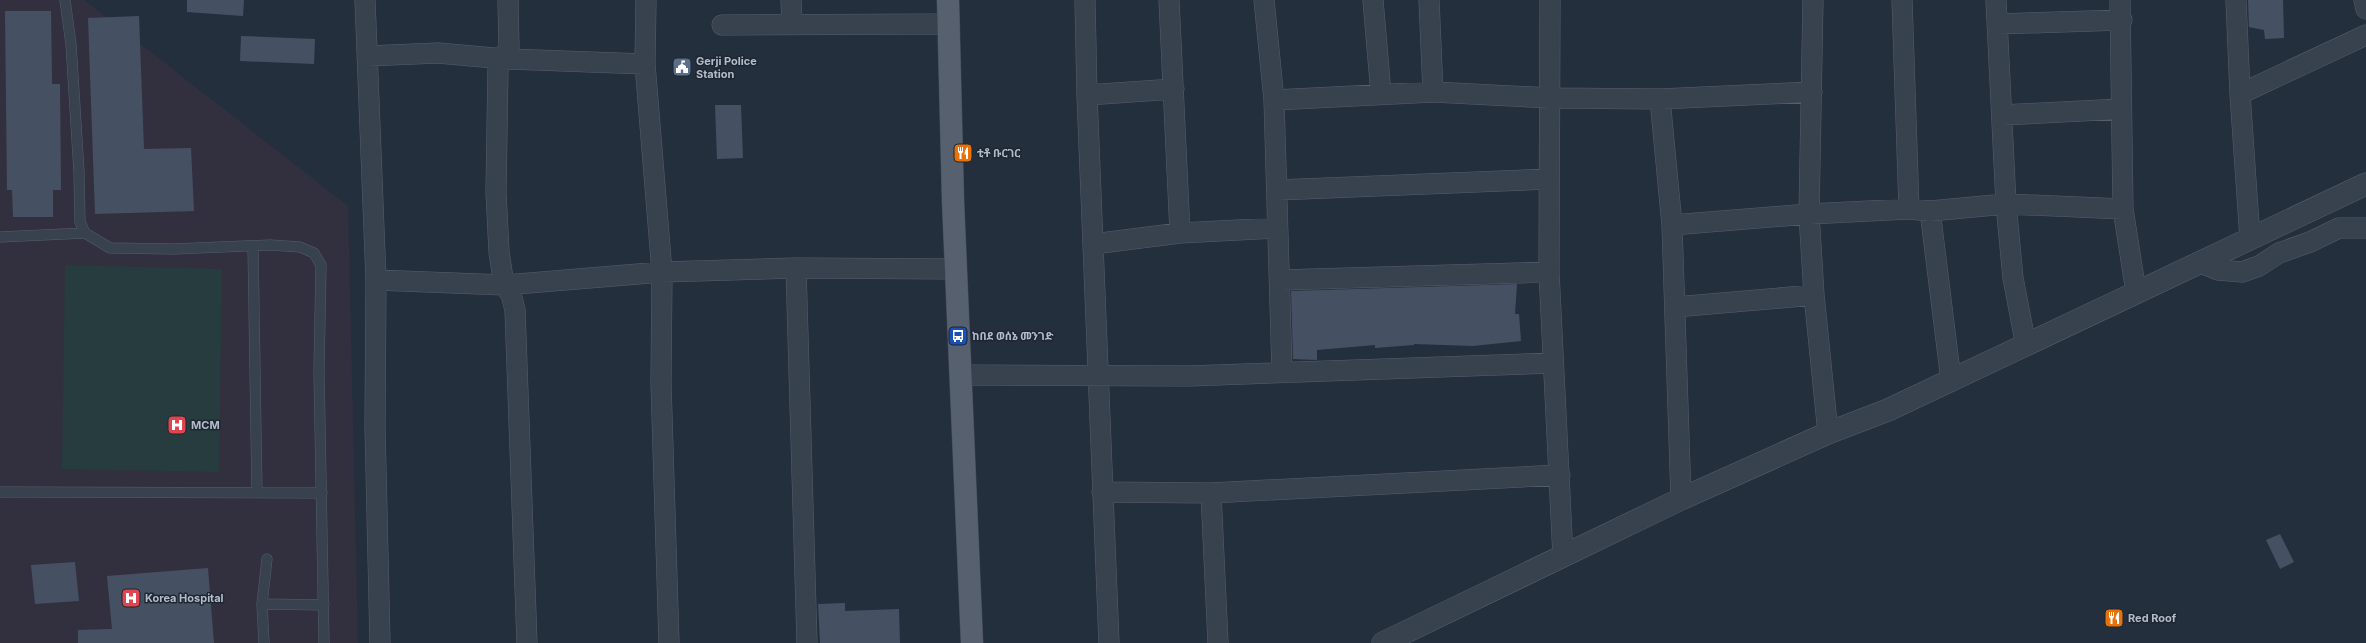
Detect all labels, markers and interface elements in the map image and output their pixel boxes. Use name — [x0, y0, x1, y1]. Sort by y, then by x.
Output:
place label: Gerji Police Station — [696, 54, 757, 81]
public building icon: Gerji Police Station — [671, 56, 693, 78]
restaurant icon: ቲቶ ቡርገር — [952, 142, 974, 164]
place label: ቲቶ ቡርገር — [977, 146, 1020, 160]
bus stop icon: ከበደ ወሰኔ መንገድ — [947, 325, 969, 347]
place label: ከበደ ወሰኔ መንገድ — [972, 329, 1054, 343]
hospital icon: MCM — [166, 414, 188, 436]
place label: MCM — [191, 418, 220, 432]
hospital icon: Korea Hospital — [120, 587, 142, 609]
place label: Korea Hospital — [145, 591, 224, 605]
restaurant icon: Red Roof — [2103, 607, 2125, 629]
place label: Red Roof — [2128, 611, 2177, 625]

